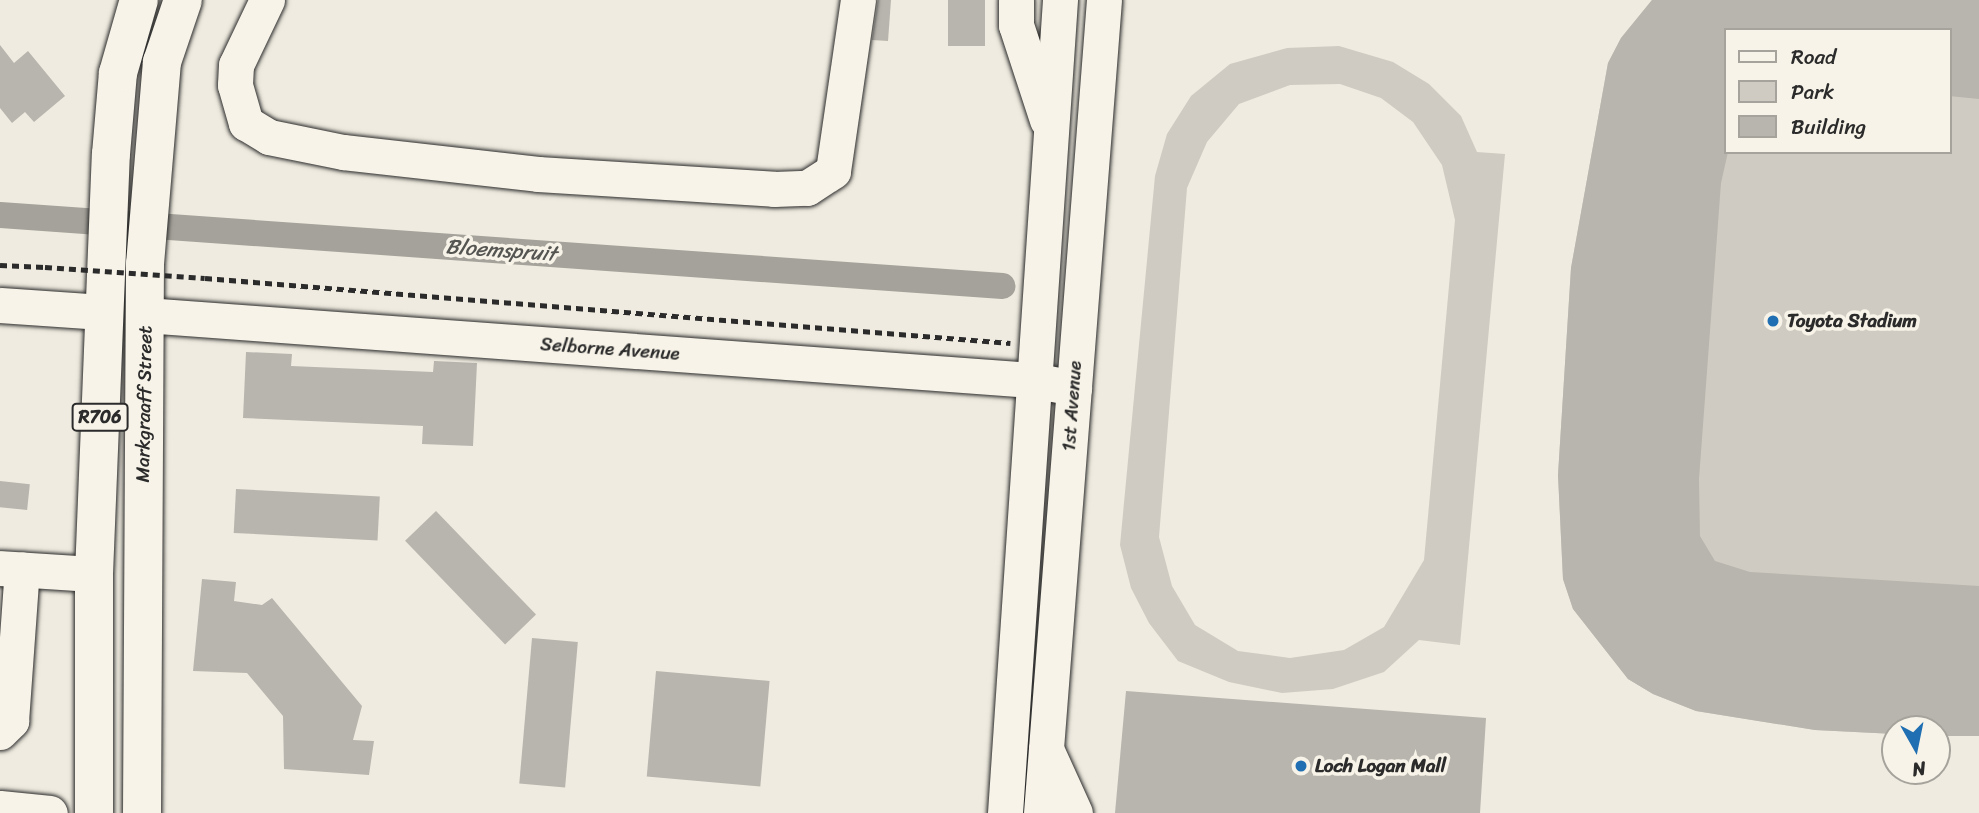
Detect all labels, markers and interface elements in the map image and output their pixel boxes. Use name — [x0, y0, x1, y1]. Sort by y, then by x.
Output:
legend — [1724, 28, 1951, 154]
text: Road — [1791, 38, 1836, 76]
text: Park — [1791, 73, 1834, 111]
text: Building — [1791, 108, 1866, 146]
water label: Bloemspruit — [445, 234, 557, 266]
place label: Toyota Stadium — [1787, 310, 1918, 332]
marker: Toyota Stadium — [1765, 313, 1781, 329]
street label: Markgraaff Street — [131, 326, 157, 482]
street label: Selborne Avenue — [540, 333, 680, 365]
street label: 1st Avenue — [1057, 360, 1087, 452]
road number: R706 — [70, 402, 130, 432]
north arrow — [1881, 715, 1951, 785]
text: N — [1910, 752, 1928, 787]
place label: Loch Logan Mall — [1315, 755, 1446, 777]
marker: Loch Logan Mall — [1293, 758, 1309, 774]

